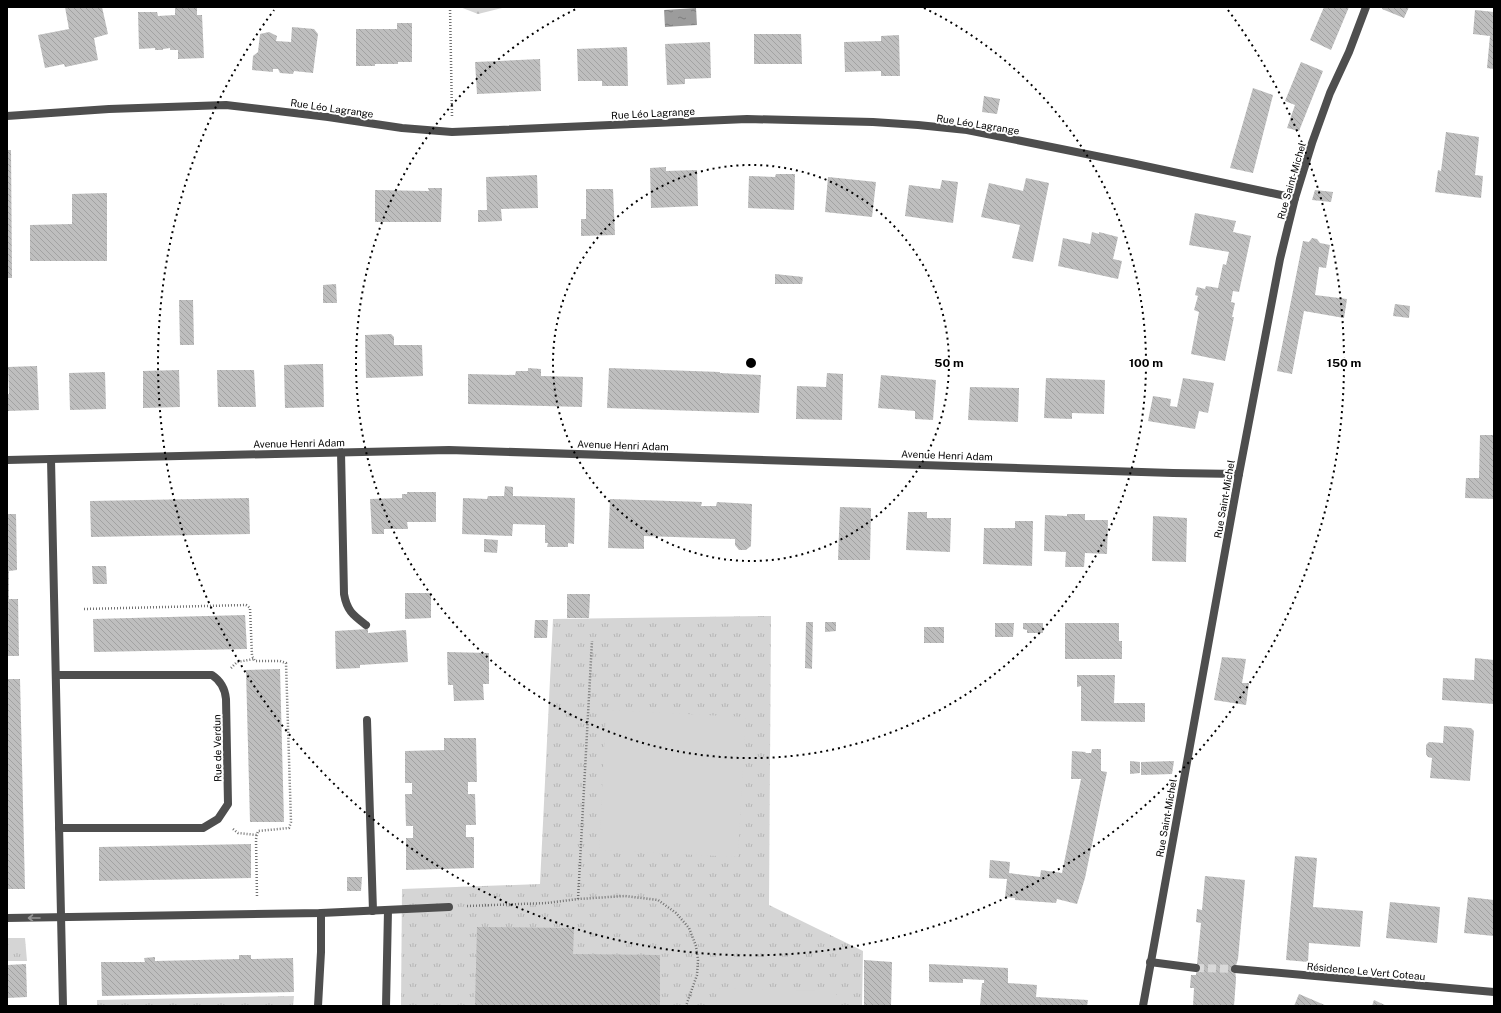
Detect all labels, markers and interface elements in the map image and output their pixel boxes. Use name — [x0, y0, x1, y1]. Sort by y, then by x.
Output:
street label: Rue Léo Lagrange — [290, 96, 375, 120]
street label: Rue Léo Lagrange — [611, 105, 696, 121]
street label: Rue Léo Lagrange — [936, 112, 1021, 137]
street label: Rue Saint-Michel — [1274, 141, 1308, 221]
centre of rings — [744, 356, 758, 370]
text: 50 m — [934, 356, 964, 370]
text: 100 m — [1129, 356, 1163, 370]
text: 150 m — [1327, 356, 1361, 370]
street label: Avenue Henri Adam — [253, 436, 345, 450]
street label: Avenue Henri Adam — [577, 437, 669, 453]
street label: Avenue Henri Adam — [901, 447, 993, 463]
street label: Rue Saint-Michel — [1211, 459, 1237, 539]
street label: Rue de Verdun — [210, 714, 224, 782]
street label: Rue Saint-Michel — [1153, 778, 1179, 858]
one-way arrow — [28, 914, 41, 922]
street label: Résidence Le Vert Coteau — [1306, 960, 1426, 982]

